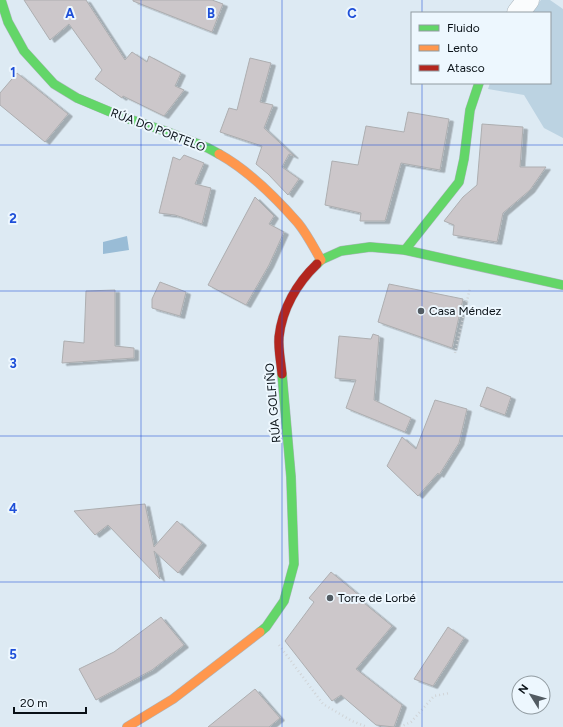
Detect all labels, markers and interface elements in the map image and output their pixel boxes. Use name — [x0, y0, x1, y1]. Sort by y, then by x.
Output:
text: A — [65, 6, 75, 21]
text: B — [207, 6, 215, 21]
text: C — [347, 6, 357, 21]
legend — [411, 12, 551, 84]
text: Fluido — [447, 21, 480, 35]
text: Lento — [447, 41, 478, 55]
text: Atasco — [447, 61, 485, 75]
text: 1 — [10, 65, 16, 80]
street label: RÚA DO PORTELO — [109, 105, 207, 155]
text: 2 — [9, 211, 17, 226]
place label: Casa Méndez — [429, 304, 501, 318]
marker: Casa Méndez — [416, 306, 426, 316]
text: 3 — [9, 356, 17, 371]
street label: RÚA GOLFIÑO — [263, 362, 283, 444]
text: 4 — [9, 501, 17, 516]
place label: Torre de Lorbé — [338, 591, 416, 605]
marker: Torre de Lorbé — [325, 593, 335, 603]
text: 5 — [9, 647, 17, 662]
north arrow — [511, 675, 551, 715]
text: N — [516, 682, 531, 697]
scale bar — [14, 689, 86, 715]
text: 20 m — [20, 696, 48, 710]

